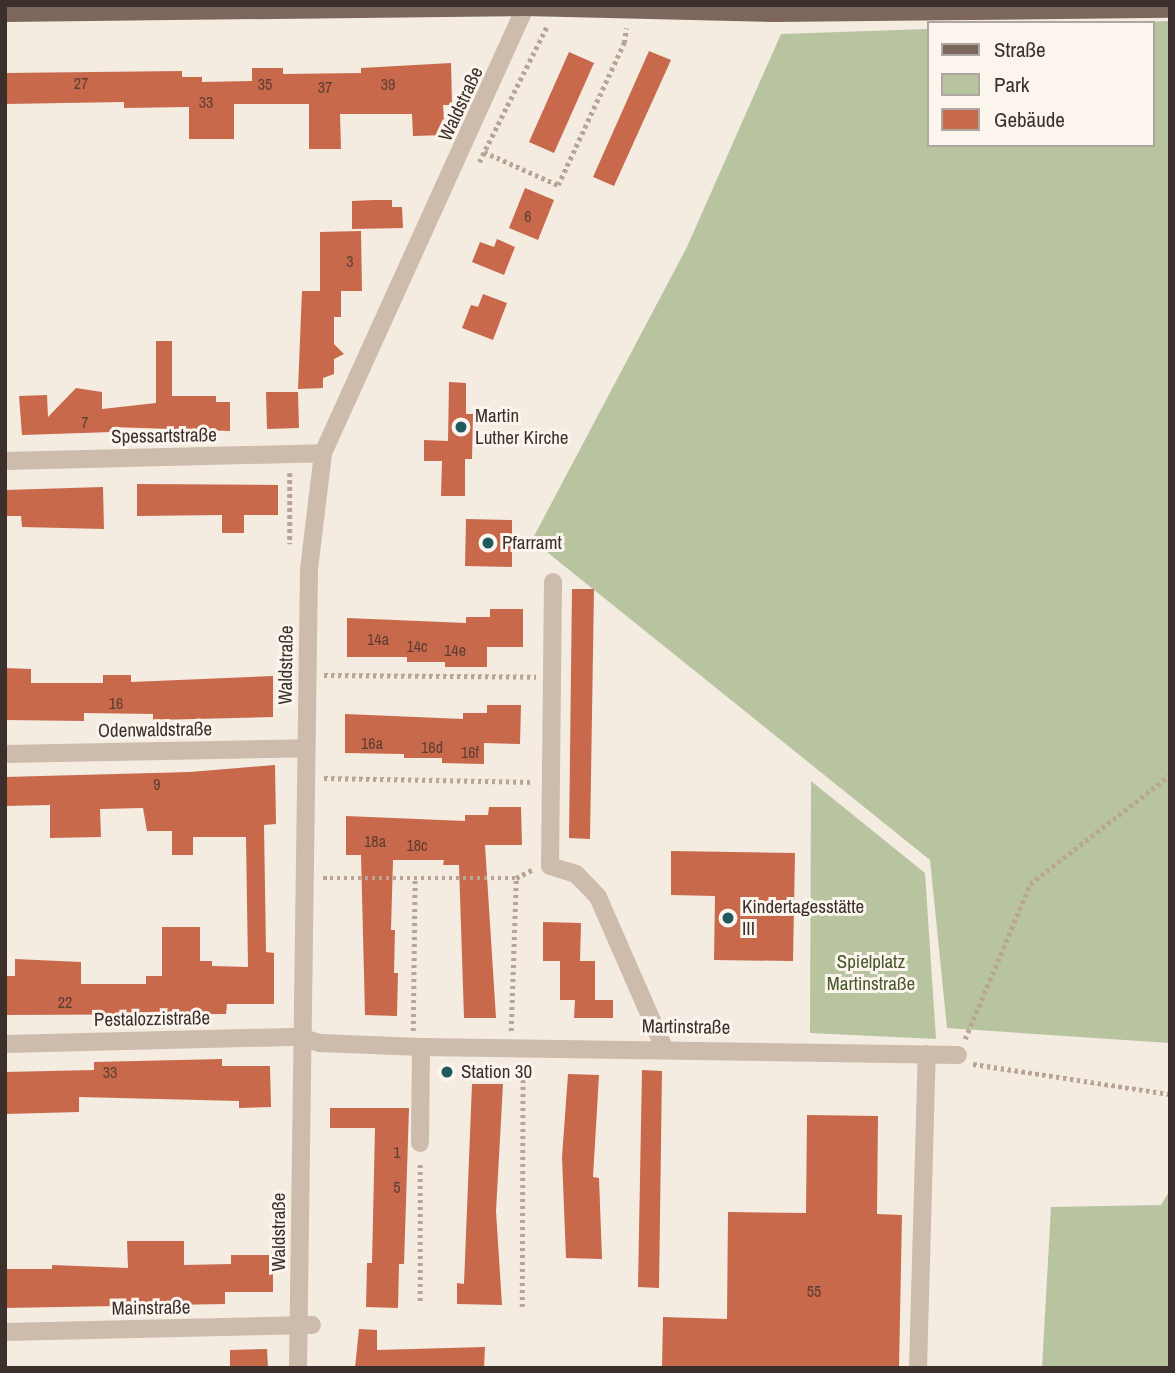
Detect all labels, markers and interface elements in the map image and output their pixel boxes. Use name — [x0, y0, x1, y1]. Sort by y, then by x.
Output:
legend — [926, 21, 1154, 147]
text: Straße — [994, 35, 1046, 64]
street label: Waldstraße — [434, 63, 488, 145]
text: Park — [994, 70, 1029, 99]
house number: 27 — [74, 73, 88, 93]
house number: 35 — [258, 74, 272, 94]
house number: 39 — [381, 74, 395, 94]
house number: 37 — [318, 77, 332, 97]
house number: 33 — [199, 92, 213, 112]
text: Gebäude — [994, 105, 1065, 134]
house number: 6 — [524, 206, 532, 226]
house number: 3 — [346, 251, 354, 271]
place label: Martin Luther Kirche — [475, 405, 569, 449]
house number: 7 — [81, 412, 89, 432]
marker: Martin Luther Kirche — [453, 419, 469, 435]
street label: Spessartstraße — [111, 424, 217, 448]
place label: Pfarramt — [502, 532, 562, 554]
marker: Pfarramt — [480, 535, 496, 551]
street label: Waldstraße — [274, 625, 298, 705]
house number: 14a — [367, 629, 389, 649]
house number: 14c — [406, 636, 428, 656]
house number: 14e — [444, 640, 466, 660]
house number: 16 — [109, 693, 123, 713]
street label: Odenwaldstraße — [98, 718, 212, 742]
house number: 16a — [361, 733, 383, 753]
house number: 16d — [421, 737, 443, 757]
house number: 16f — [461, 742, 479, 762]
house number: 9 — [153, 774, 161, 794]
house number: 18a — [364, 831, 386, 851]
house number: 18c — [406, 835, 428, 855]
place label: Kindertagesstätte III — [742, 896, 864, 940]
marker: Kindertagesstätte III — [720, 910, 736, 926]
park label: Spielplatz Martinstraße — [827, 951, 915, 995]
house number: 22 — [58, 992, 72, 1012]
street label: Pestalozzistraße — [94, 1007, 210, 1031]
street label: Martinstraße — [642, 1015, 730, 1039]
place label: Station 30 — [461, 1061, 532, 1083]
house number: 33 — [103, 1062, 117, 1082]
marker: Station 30 — [439, 1064, 455, 1080]
house number: 1 — [393, 1142, 401, 1162]
house number: 5 — [393, 1177, 401, 1197]
street label: Waldstraße — [268, 1192, 290, 1272]
house number: 55 — [807, 1281, 821, 1301]
street label: Mainstraße — [111, 1296, 191, 1320]

